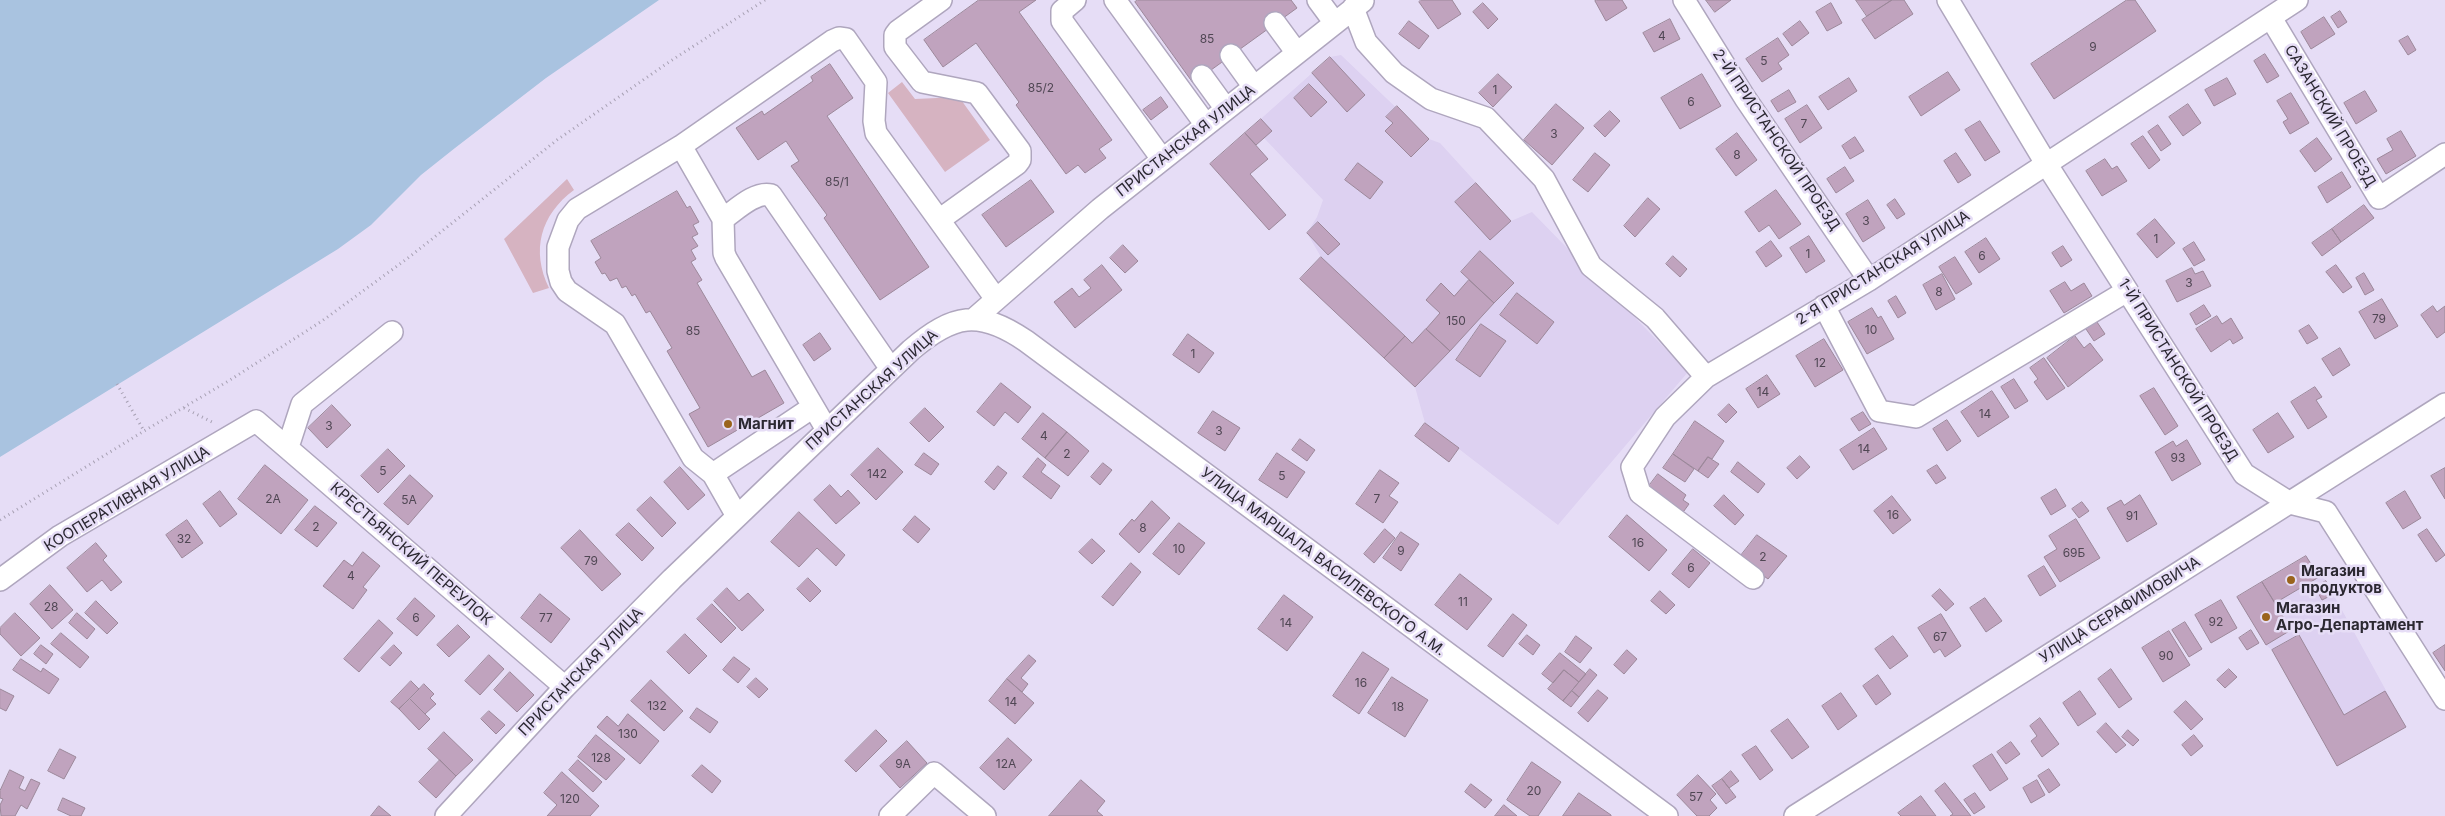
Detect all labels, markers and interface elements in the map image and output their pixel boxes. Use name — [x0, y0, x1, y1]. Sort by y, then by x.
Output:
house number: 4 — [1658, 29, 1666, 43]
house number: 85 — [1200, 32, 1214, 46]
house number: 9 — [2089, 40, 2097, 54]
street label: САЗАНСКИЙ ПРОЕЗД — [2280, 42, 2380, 190]
street label: 2-Й ПРИСТАНСКОЙ ПРОЕЗД — [1708, 46, 1844, 234]
house number: 5 — [1760, 54, 1768, 68]
house number: 85/2 — [1028, 81, 1054, 95]
street label: ПРИСТАНСКАЯ УЛИЦА — [1113, 81, 1259, 201]
house number: 1 — [1493, 83, 1497, 97]
house number: 6 — [1687, 95, 1695, 109]
house number: 7 — [1801, 117, 1807, 131]
house number: 3 — [1550, 127, 1558, 141]
house number: 8 — [1733, 148, 1741, 162]
house number: 85/1 — [825, 175, 849, 189]
street label: 2-Я ПРИСТАНСКАЯ УЛИЦА — [1793, 207, 1973, 329]
house number: 3 — [1862, 214, 1870, 228]
house number: 1 — [2154, 232, 2158, 246]
house number: 1 — [1806, 247, 1810, 261]
house number: 6 — [1978, 249, 1986, 263]
street label: 1-Й ПРИСТАНСКОЙ ПРОЕЗД — [2114, 275, 2242, 465]
house number: 3 — [2185, 276, 2193, 290]
house number: 8 — [1935, 285, 1943, 299]
house number: 79 — [2372, 312, 2386, 326]
house number: 150 — [1446, 314, 1466, 328]
house number: 10 — [1865, 323, 1877, 337]
house number: 85 — [686, 324, 700, 338]
street label: ПРИСТАНСКАЯ УЛИЦА — [802, 326, 942, 454]
house number: 1 — [1191, 347, 1195, 361]
house number: 12 — [1814, 356, 1826, 370]
house number: 14 — [1757, 385, 1769, 399]
house number: 14 — [1979, 407, 1991, 421]
place label: Магнит — [738, 415, 794, 433]
marker: Магнит — [722, 418, 734, 430]
house number: 3 — [325, 419, 333, 433]
house number: 3 — [1215, 424, 1223, 438]
house number: 4 — [1040, 429, 1048, 443]
street label: КООПЕРАТИВНАЯ УЛИЦА — [41, 442, 213, 556]
house number: 14 — [1858, 442, 1870, 456]
house number: 2 — [1063, 447, 1071, 461]
house number: 93 — [2171, 451, 2185, 465]
house number: 5 — [379, 464, 387, 478]
street label: УЛИЦА МАРШАЛА ВАСИЛЕВСКОГО А.М. — [1197, 464, 1449, 660]
house number: 142 — [867, 467, 887, 481]
house number: 5 — [1278, 469, 1286, 483]
street label: КРЕСТЬЯНСКИЙ ПЕРЕУЛОК — [326, 479, 496, 629]
house number: 2А — [265, 492, 281, 506]
house number: 7 — [1374, 492, 1380, 506]
house number: 5А — [401, 493, 417, 507]
house number: 16 — [1887, 508, 1899, 522]
house number: 91 — [2126, 509, 2138, 523]
house number: 2 — [312, 520, 320, 534]
house number: 8 — [1139, 521, 1147, 535]
house number: 32 — [177, 532, 191, 546]
house number: 16 — [1632, 536, 1644, 550]
house number: 10 — [1173, 542, 1185, 556]
house number: 9 — [1397, 544, 1405, 558]
house number: 69Б — [2063, 546, 2085, 560]
house number: 2 — [1759, 550, 1767, 564]
street label: УЛИЦА СЕРАФИМОВИЧА — [2036, 553, 2204, 667]
house number: 79 — [584, 554, 598, 568]
house number: 6 — [1687, 561, 1695, 575]
place label: Магазин продуктов — [2301, 562, 2382, 597]
house number: 4 — [347, 569, 355, 583]
marker: Магазин продуктов — [2285, 574, 2297, 586]
house number: 11 — [1458, 595, 1468, 609]
place label: Магазин Агро-Департамент — [2276, 599, 2423, 634]
house number: 28 — [44, 600, 58, 614]
street label: ПРИСТАНСКАЯ УЛИЦА — [515, 604, 647, 740]
house number: 6 — [412, 611, 420, 625]
house number: 77 — [539, 611, 553, 625]
marker: Магазин Агро-Департамент — [2260, 611, 2272, 623]
house number: 92 — [2209, 615, 2223, 629]
house number: 14 — [1280, 616, 1292, 630]
house number: 67 — [1933, 630, 1947, 644]
house number: 90 — [2158, 649, 2174, 663]
house number: 16 — [1355, 676, 1367, 690]
house number: 14 — [1005, 695, 1017, 709]
house number: 132 — [647, 699, 667, 713]
house number: 18 — [1392, 700, 1404, 714]
house number: 130 — [618, 727, 638, 741]
house number: 128 — [591, 751, 611, 765]
house number: 9А — [895, 757, 911, 771]
house number: 12А — [996, 757, 1016, 771]
house number: 20 — [1527, 784, 1541, 798]
house number: 57 — [1689, 790, 1703, 804]
house number: 120 — [560, 792, 580, 806]

